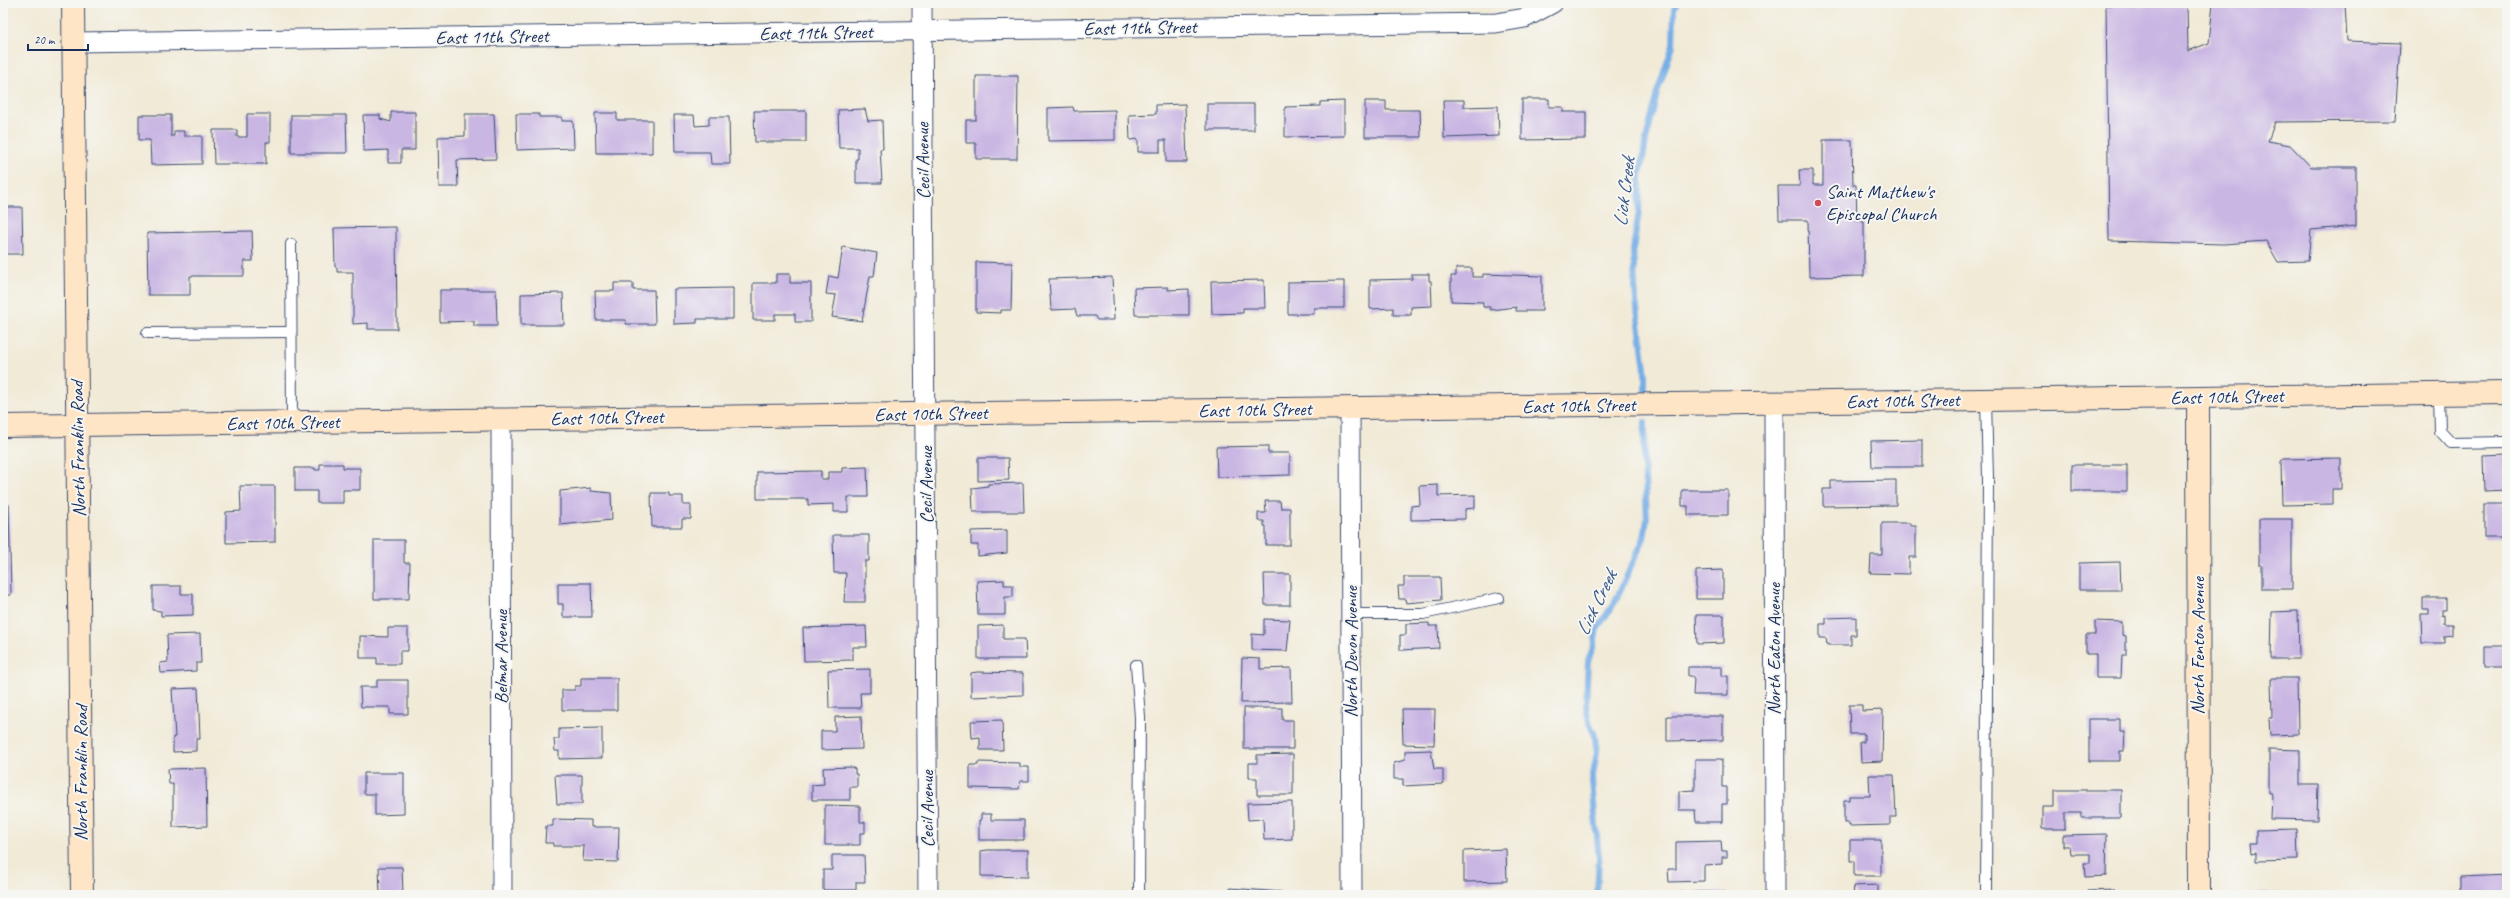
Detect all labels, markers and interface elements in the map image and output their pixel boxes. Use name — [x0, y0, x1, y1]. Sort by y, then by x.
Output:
street label: East 11th Street — [1083, 15, 1199, 41]
street label: East 11th Street — [759, 20, 875, 46]
street label: East 11th Street — [435, 24, 551, 50]
scale bar — [28, 26, 88, 52]
text: 20 m — [34, 32, 56, 48]
street label: Cecil Avenue — [910, 121, 936, 200]
water label: Lick Creek — [1607, 153, 1641, 228]
place label: Saint Matthew's Episcopal Church — [1826, 180, 1937, 226]
marker: Saint Matthew's Episcopal Church — [1813, 198, 1823, 208]
street label: North Franklin Road — [65, 378, 91, 517]
street label: East 10th Street — [2170, 384, 2286, 410]
street label: East 10th Street — [1846, 388, 1962, 414]
street label: East 10th Street — [1522, 393, 1638, 419]
street label: East 10th Street — [1198, 397, 1314, 423]
street label: East 10th Street — [874, 401, 990, 427]
street label: East 10th Street — [550, 405, 666, 431]
street label: East 10th Street — [226, 410, 342, 436]
street label: Cecil Avenue — [914, 445, 938, 523]
water label: Lick Creek — [1570, 563, 1624, 639]
street label: North Fenton Avenue — [2186, 575, 2210, 715]
street label: North Eaton Avenue — [1762, 581, 1786, 715]
street label: North Devon Avenue — [1339, 584, 1363, 718]
street label: Belmar Avenue — [489, 608, 513, 704]
street label: North Franklin Road — [69, 702, 93, 841]
street label: Cecil Avenue — [915, 769, 939, 847]

